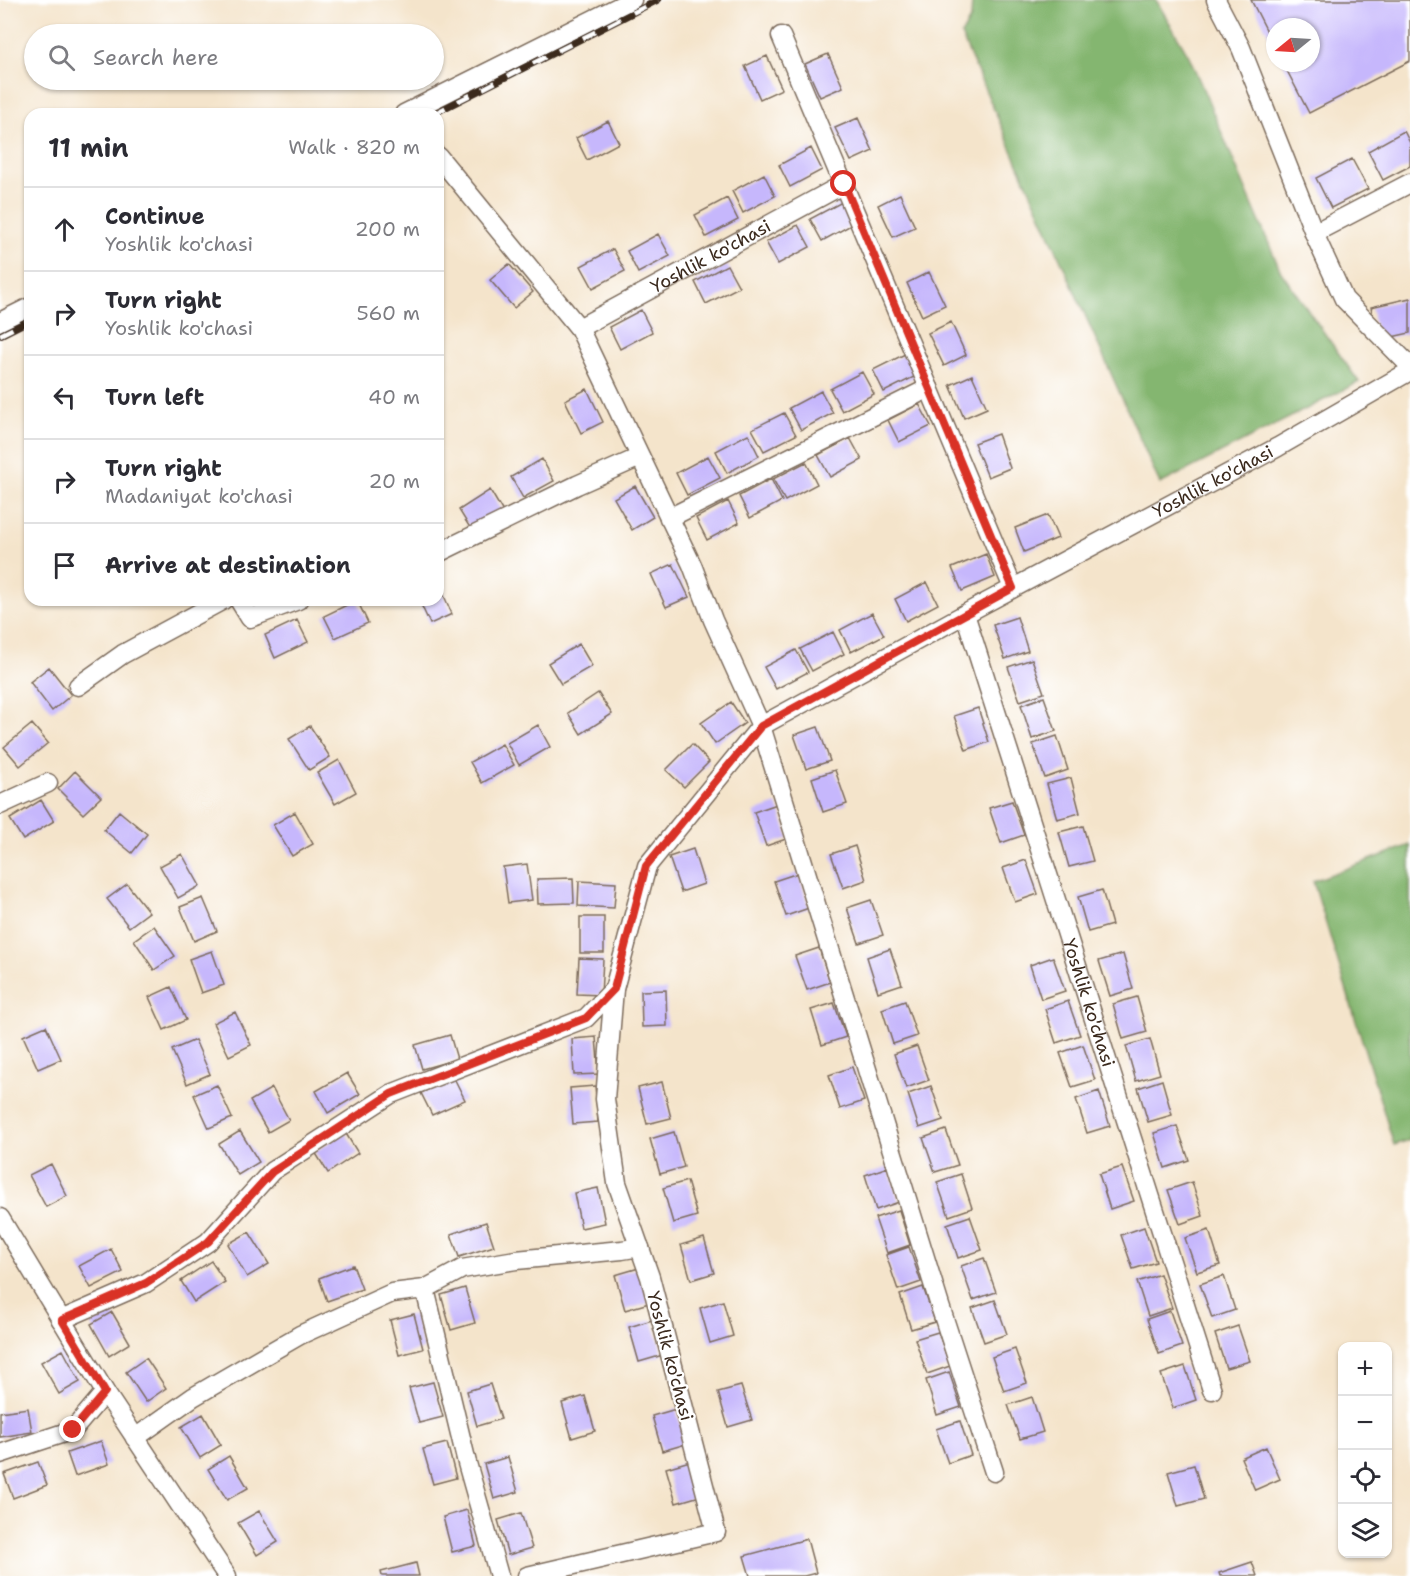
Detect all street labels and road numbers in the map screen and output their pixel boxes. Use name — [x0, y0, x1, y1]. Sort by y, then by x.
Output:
street label: Yoshlik ko'chasi — [646, 214, 775, 299]
street label: Yoshlik ko'chasi — [1148, 440, 1278, 524]
street label: Yoshlik ko'chasi — [1057, 936, 1120, 1070]
street label: Yoshlik ko'chasi — [641, 1288, 699, 1424]

